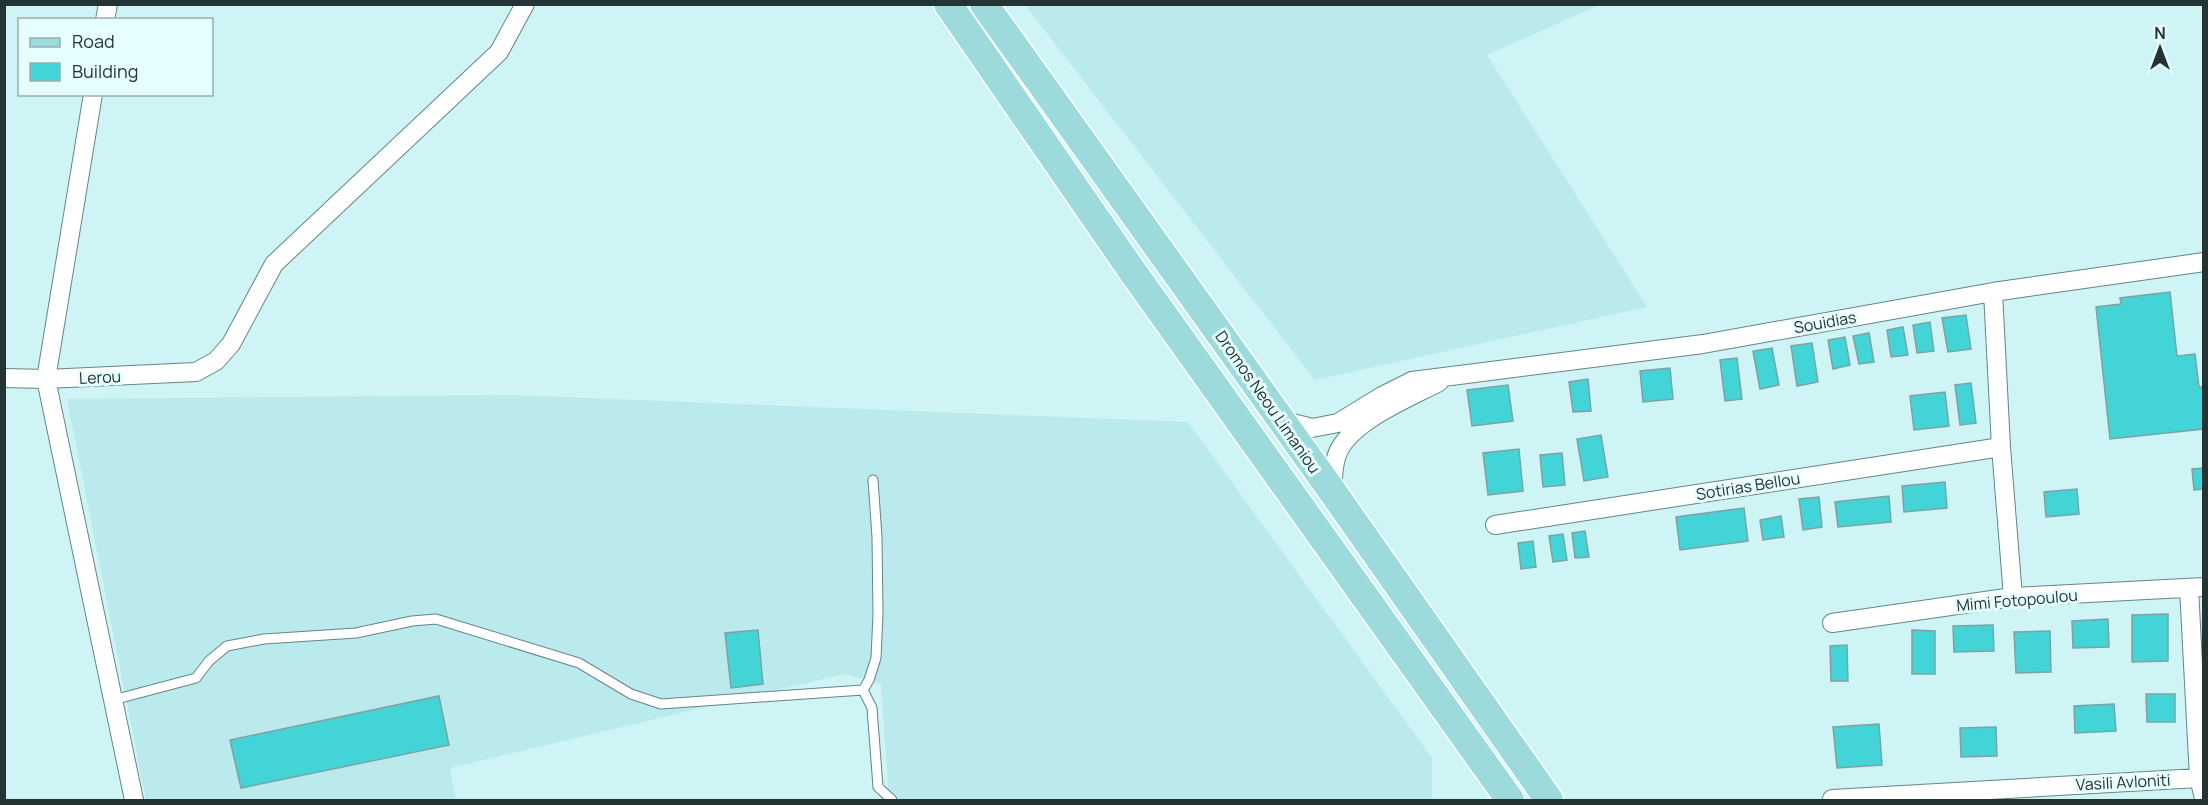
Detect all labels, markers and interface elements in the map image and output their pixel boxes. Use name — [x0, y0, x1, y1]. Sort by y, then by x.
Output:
legend — [18, 18, 213, 96]
north arrow — [2130, 18, 2190, 78]
text: N — [2154, 22, 2166, 44]
text: Road — [72, 29, 115, 53]
text: Building — [72, 59, 138, 83]
street label: Souidias — [1792, 306, 1858, 338]
street label: Dromos Neou Limaniou — [1210, 326, 1326, 478]
street label: Lerou — [78, 365, 122, 389]
street label: Sotirias Bellou — [1694, 467, 1802, 505]
street label: Mimi Fotopoulou — [1955, 584, 2079, 616]
street label: Vasili Avloniti — [2075, 769, 2171, 795]

